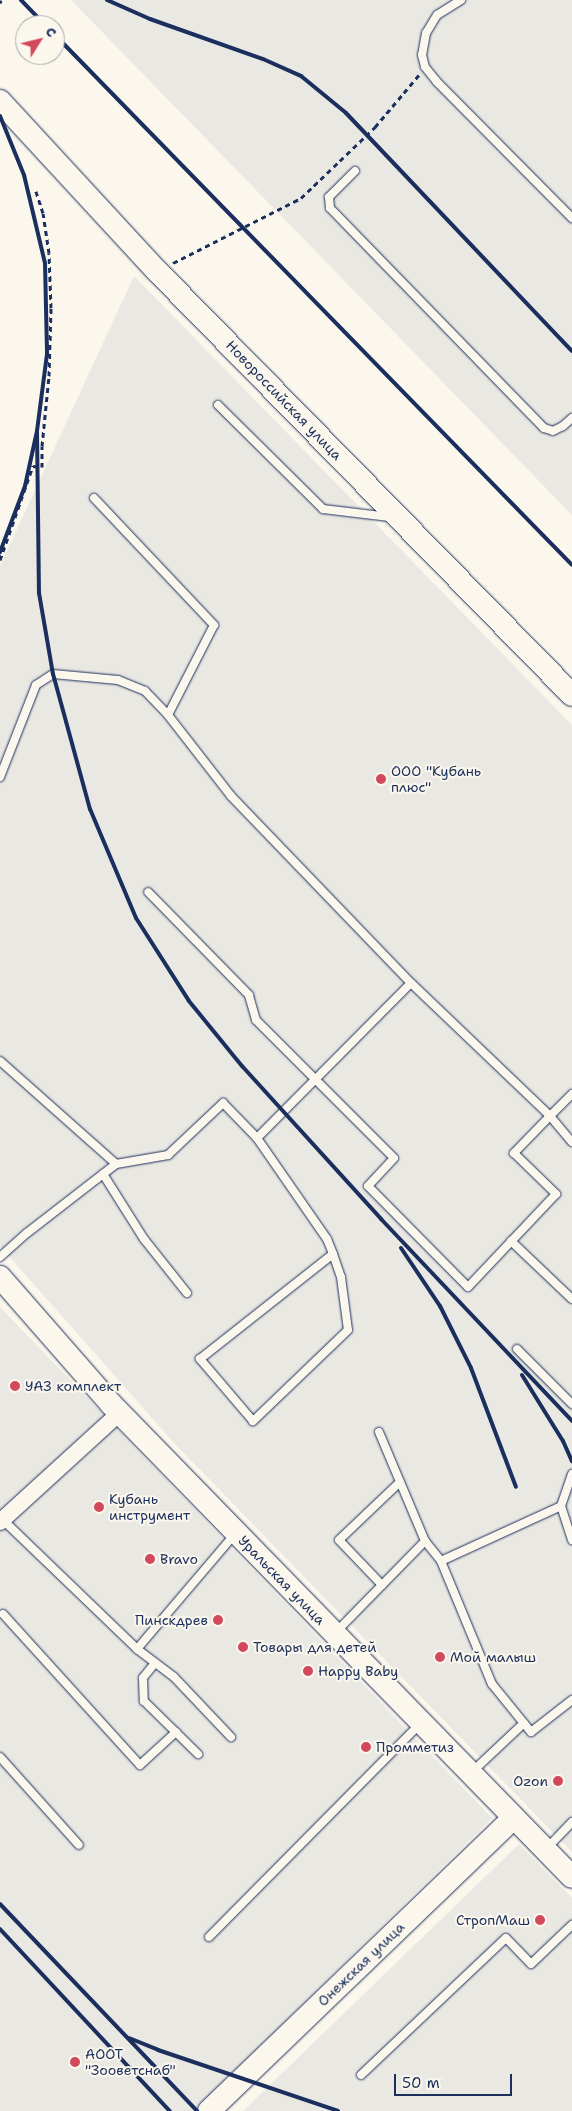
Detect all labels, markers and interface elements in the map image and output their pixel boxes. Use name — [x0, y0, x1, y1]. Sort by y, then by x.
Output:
north arrow — [15, 15, 65, 65]
text: С — [42, 23, 61, 41]
street label: Новороссийская улица — [222, 337, 346, 463]
place label: ООО "Кубань плюс" — [391, 763, 481, 796]
marker: ООО "Кубань плюс" — [375, 773, 387, 785]
place label: УАЗ комплект — [25, 1378, 121, 1394]
marker: УАЗ комплект — [9, 1380, 21, 1392]
place label: Кубань инструмент — [109, 1491, 190, 1524]
marker: Кубань инструмент — [93, 1501, 105, 1513]
street label: Уральская улица — [235, 1532, 329, 1628]
place label: Bravo — [160, 1551, 198, 1567]
marker: Bravo — [144, 1553, 156, 1565]
place label: Пинскдрев — [135, 1612, 208, 1628]
marker: Пинскдрев — [212, 1614, 224, 1626]
place label: Товары для детей — [253, 1639, 376, 1655]
marker: Товары для детей — [237, 1641, 249, 1653]
place label: Мой малыш — [450, 1649, 536, 1665]
marker: Мой малыш — [434, 1651, 446, 1663]
place label: Happy Baby — [318, 1663, 398, 1679]
marker: Happy Baby — [302, 1665, 314, 1677]
place label: Промметиз — [376, 1739, 454, 1755]
marker: Промметиз — [360, 1741, 372, 1753]
place label: Ozon — [513, 1773, 548, 1789]
marker: Ozon — [552, 1775, 564, 1787]
place label: СтропМаш — [456, 1912, 530, 1928]
marker: СтропМаш — [534, 1914, 546, 1926]
street label: Онежская улица — [314, 1918, 408, 2010]
place label: АООТ "Зооветснаб" — [85, 2046, 176, 2078]
marker: АООТ "Зооветснаб" — [69, 2056, 81, 2068]
scale bar — [397, 2064, 514, 2096]
text: 50 m — [402, 2073, 440, 2093]

